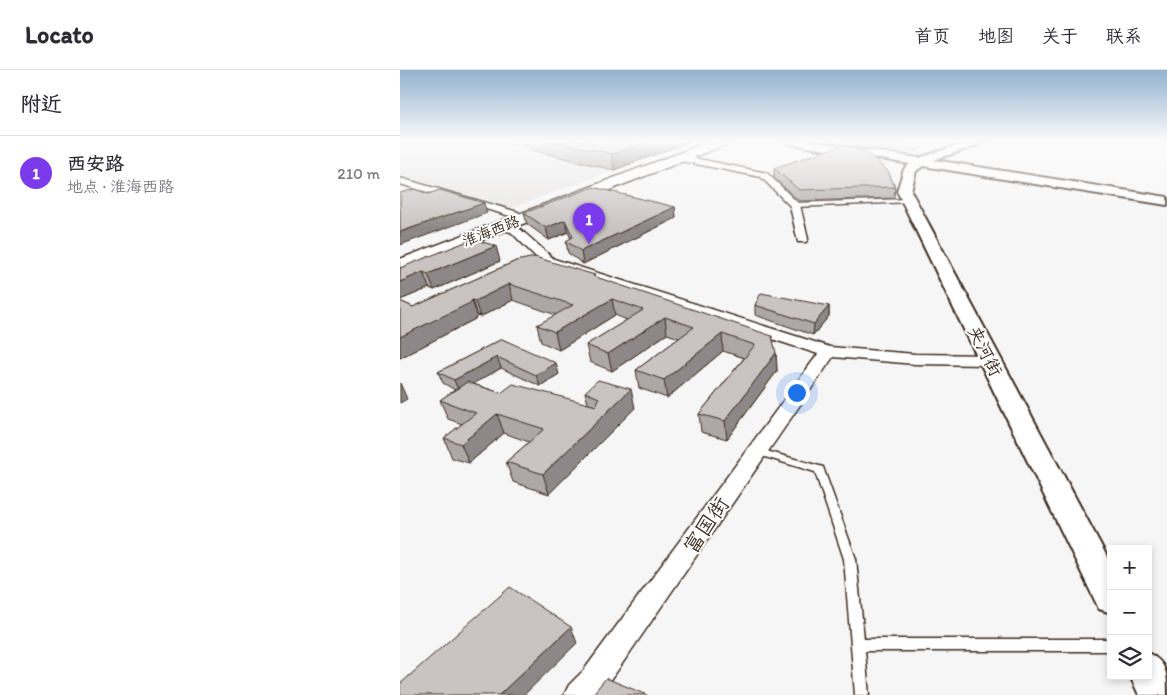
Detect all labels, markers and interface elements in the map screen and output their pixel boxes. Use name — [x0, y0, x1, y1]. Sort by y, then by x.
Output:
text: Locato — [25, 20, 94, 49]
text: 首页 — [914, 25, 950, 47]
text: 地图 — [978, 25, 1014, 47]
text: 关于 — [1042, 25, 1078, 47]
text: 联系 — [1106, 25, 1142, 47]
text: 附近 — [20, 91, 62, 116]
text: 西安路 — [67, 152, 124, 175]
text: 1 — [32, 164, 40, 183]
text: 210 m — [337, 164, 380, 183]
text: 地点 · 淮海西路 — [67, 177, 174, 196]
pin: 1 — [573, 203, 605, 244]
street label: 淮海西路 — [460, 212, 522, 250]
street label: 夹河街 — [963, 322, 1007, 380]
your location — [784, 380, 810, 406]
street label: 富国街 — [678, 492, 734, 558]
map controls — [1107, 545, 1152, 680]
button: + — [1107, 545, 1152, 590]
button: − — [1107, 590, 1152, 635]
button: layers — [1107, 635, 1152, 680]

